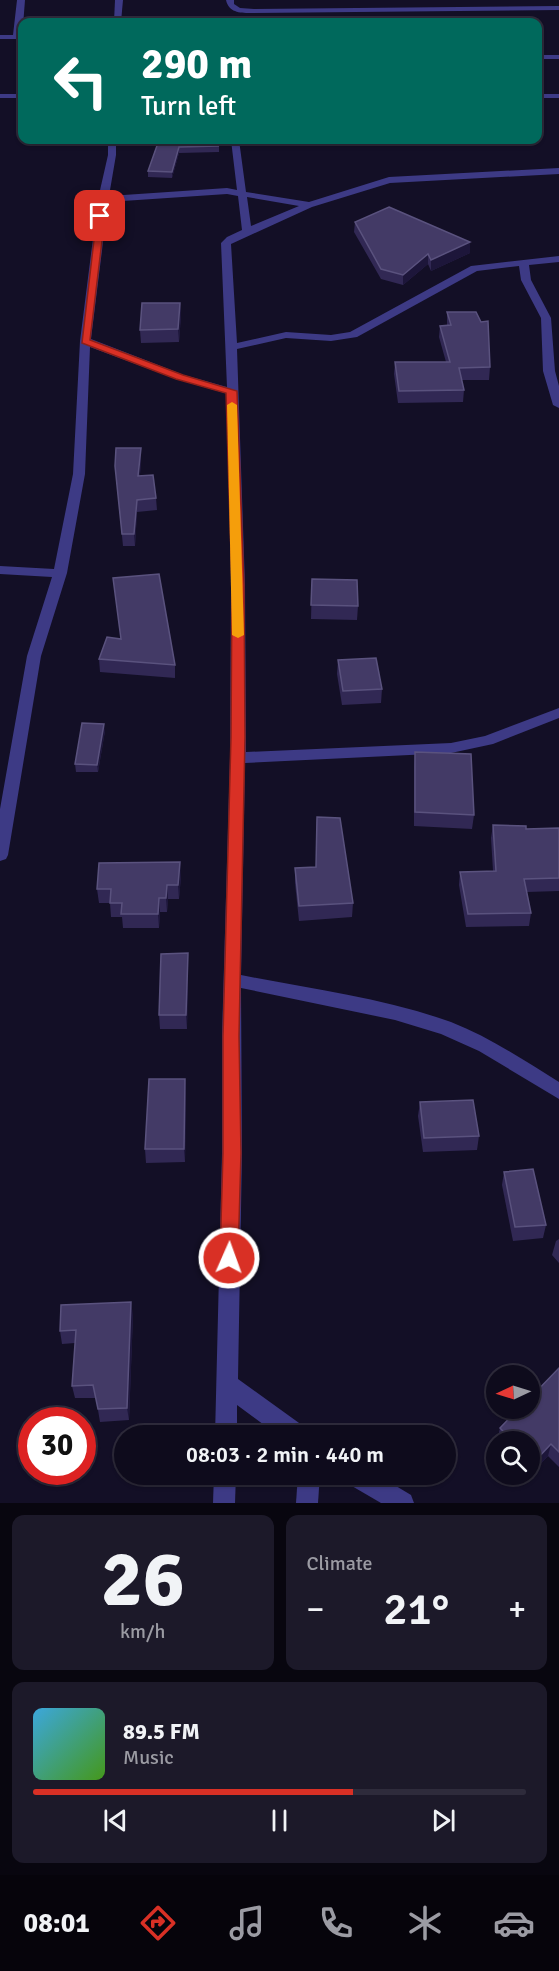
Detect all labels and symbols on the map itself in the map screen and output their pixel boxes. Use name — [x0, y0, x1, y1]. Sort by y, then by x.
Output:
pin — [74, 190, 125, 241]
position arrow — [197, 1226, 261, 1290]
north arrow — [486, 1365, 540, 1419]
speed limit sign: 30 — [18, 1407, 96, 1485]

